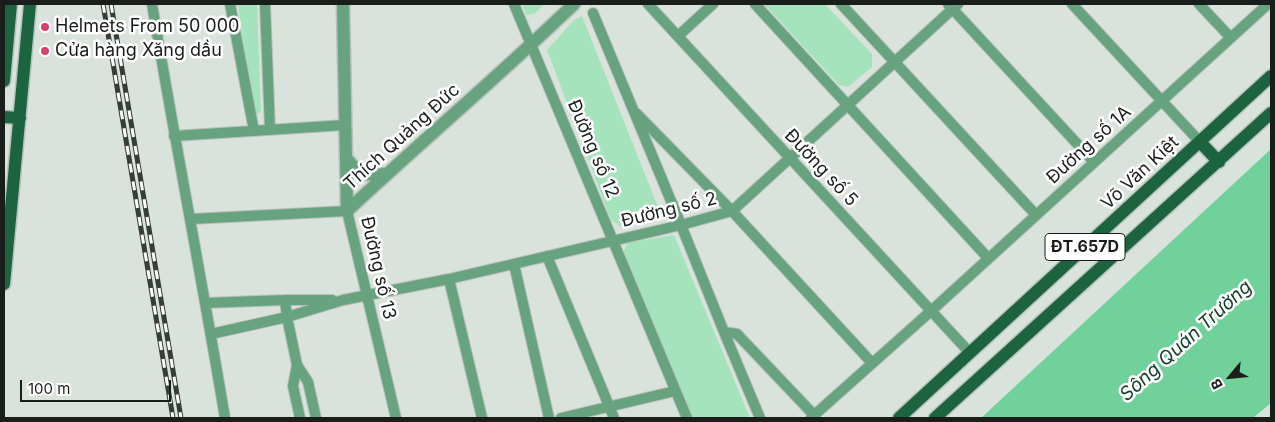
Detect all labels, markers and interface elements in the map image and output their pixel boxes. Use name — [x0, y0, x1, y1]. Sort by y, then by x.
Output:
place label: Helmets From 50 000 — [55, 16, 239, 38]
marker: Helmets From 50 000 — [39, 21, 51, 33]
place label: Cửa hàng Xăng dầu — [55, 40, 222, 62]
marker: Cửa hàng Xăng dầu — [39, 45, 51, 57]
street label: Thích Quảng Đức — [340, 79, 464, 195]
street label: Đường số 12 — [563, 97, 623, 201]
street label: Đường số 1A — [1042, 101, 1136, 189]
street label: Đường số 5 — [780, 125, 862, 211]
street label: Võ Văn Kiệt — [1097, 132, 1183, 214]
street label: Đường số 2 — [619, 188, 719, 232]
street label: Đường số 13 — [356, 215, 400, 321]
road number: ĐT.657D — [1045, 233, 1125, 260]
water label: Sông Quán Trường — [1115, 276, 1257, 406]
north arrow — [1205, 352, 1255, 402]
scale bar — [22, 370, 174, 402]
text: B — [1207, 376, 1226, 392]
text: 100 m — [28, 379, 70, 398]

